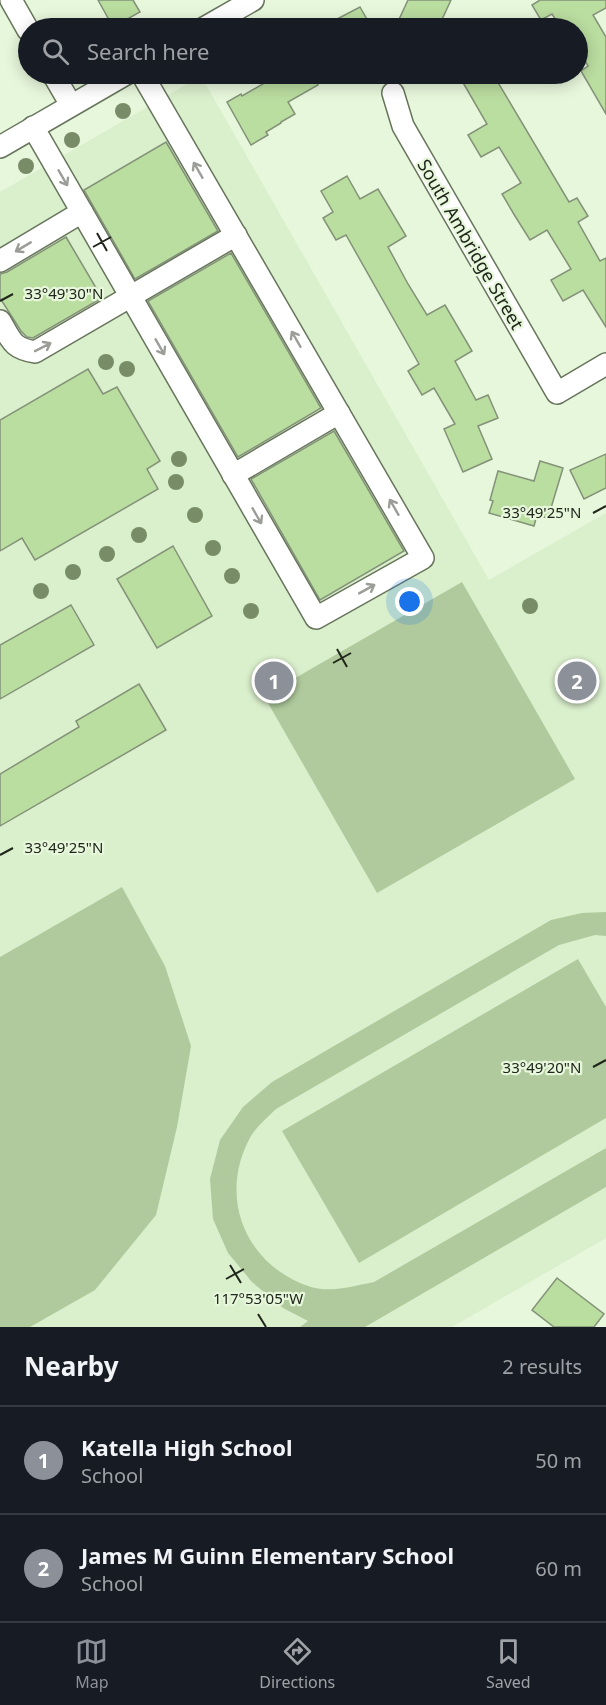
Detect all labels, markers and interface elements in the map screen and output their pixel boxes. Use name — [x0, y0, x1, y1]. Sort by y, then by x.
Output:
search box — [18, 18, 588, 84]
icon: search — [39, 35, 72, 68]
text: Search here — [87, 36, 209, 66]
street label: South Ambridge Street — [412, 154, 530, 334]
one-way arrow — [192, 162, 204, 179]
one-way arrow — [57, 169, 69, 186]
one-way arrow — [15, 241, 32, 253]
text: 33°49'30"N — [25, 283, 103, 303]
one-way arrow — [290, 330, 301, 348]
one-way arrow — [154, 338, 166, 355]
one-way arrow — [34, 341, 51, 353]
one-way arrow — [387, 499, 399, 516]
text: 33°49'25"N — [503, 502, 581, 522]
one-way arrow — [251, 507, 263, 524]
one-way arrow — [358, 583, 375, 595]
your location — [395, 587, 424, 616]
pin: 1 — [254, 658, 294, 704]
pin: 2 — [558, 658, 596, 704]
text: 33°49'25"N — [25, 837, 103, 857]
text: 33°49'20"N — [503, 1057, 581, 1077]
text: 117°53'05"W — [213, 1288, 303, 1308]
text: Nearby — [24, 1348, 119, 1384]
text: 2 results — [502, 1353, 582, 1380]
text: Katella High School — [81, 1432, 293, 1462]
text: 1 — [38, 1447, 49, 1474]
text: 50 m — [535, 1447, 582, 1474]
text: School — [81, 1462, 143, 1489]
text: James M Guinn Elementary School — [81, 1540, 454, 1570]
text: 2 — [38, 1555, 49, 1582]
text: 60 m — [535, 1555, 582, 1582]
text: School — [81, 1570, 143, 1597]
tab: Map — [75, 1635, 109, 1693]
tab: Directions — [259, 1635, 335, 1693]
tab: Saved — [486, 1635, 531, 1693]

